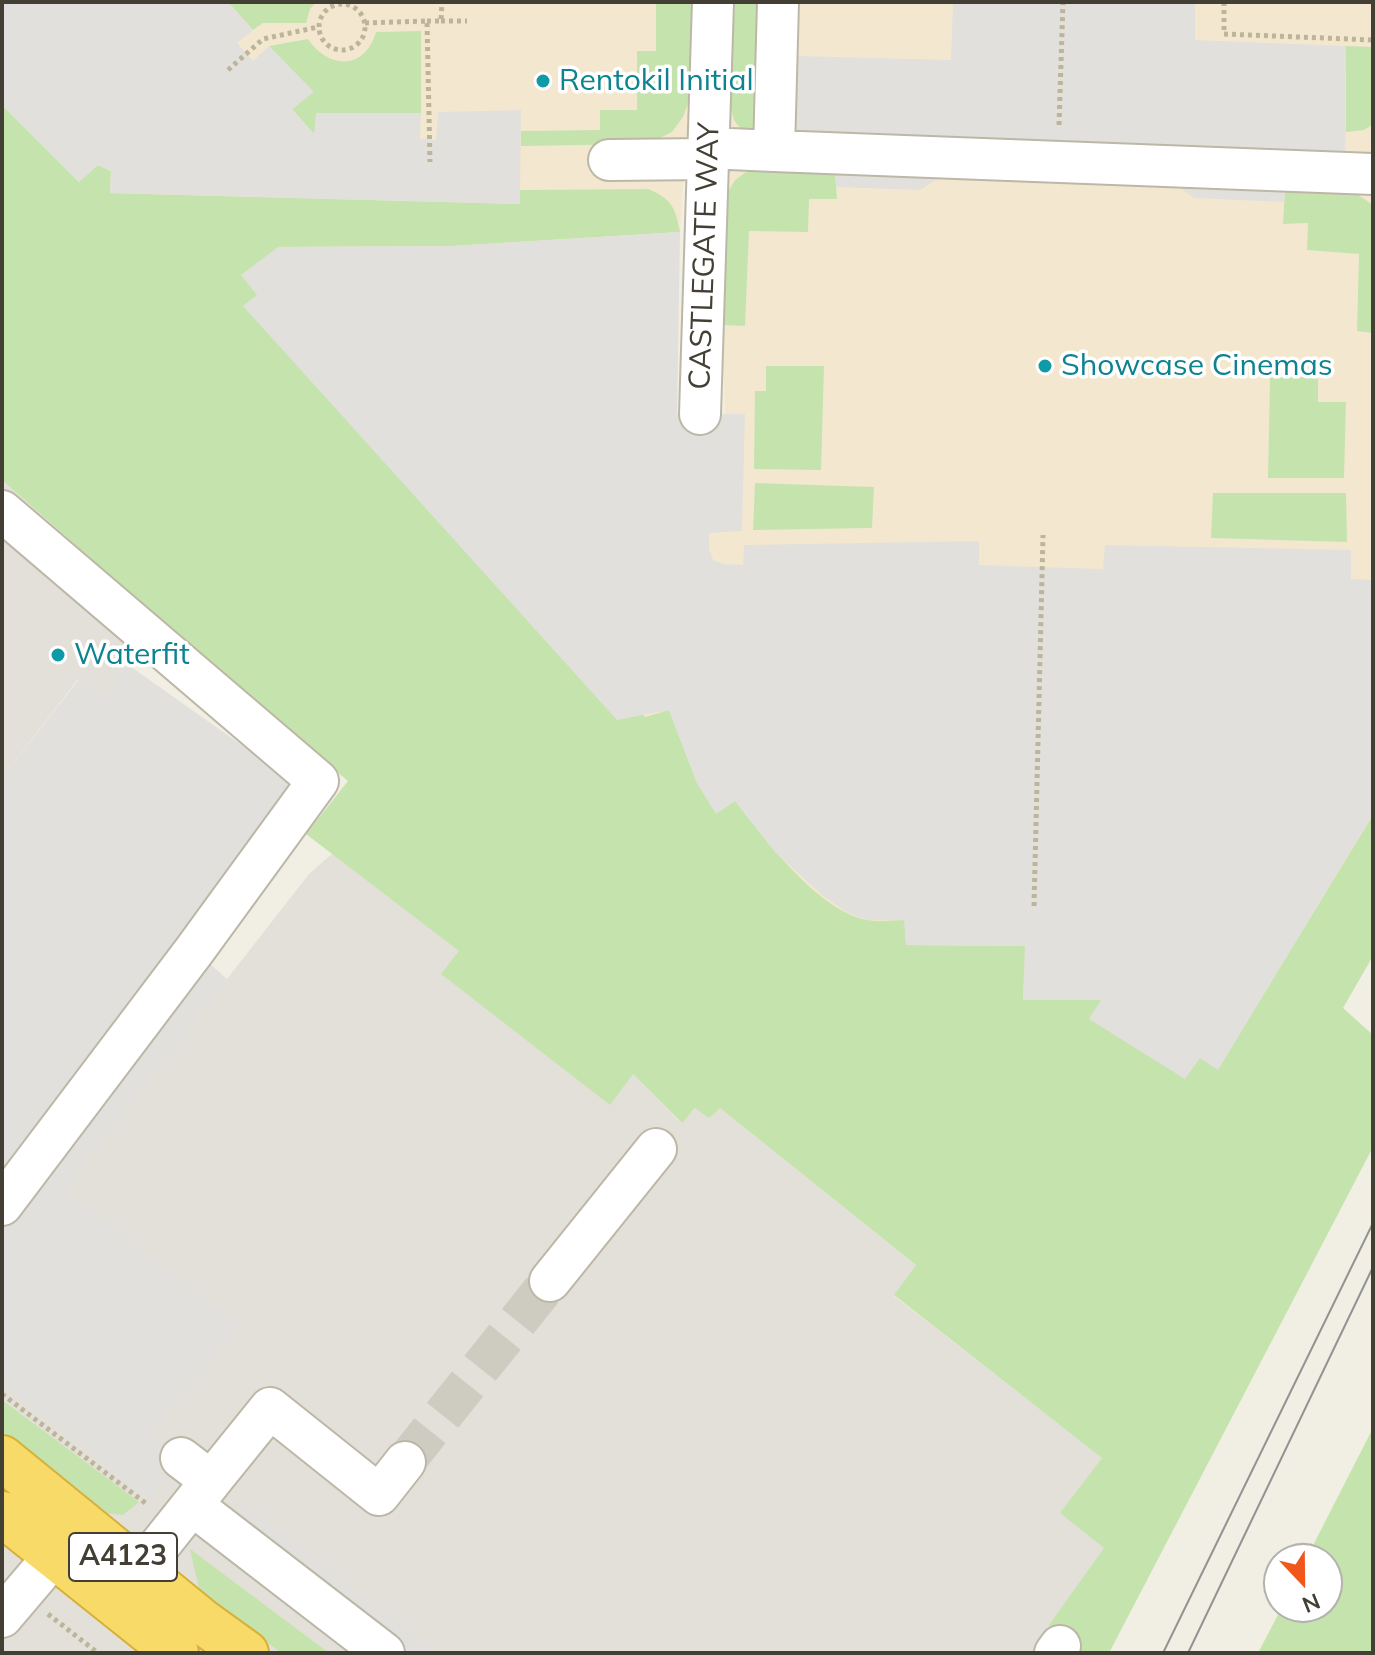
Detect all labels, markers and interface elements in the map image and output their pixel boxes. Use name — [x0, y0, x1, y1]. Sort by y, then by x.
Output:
place label: Rentokil Initial — [559, 63, 754, 99]
marker: Rentokil Initial — [534, 72, 552, 90]
street label: CASTLEGATE WAY — [682, 122, 728, 390]
place label: Showcase Cinemas — [1061, 348, 1333, 384]
marker: Showcase Cinemas — [1036, 357, 1054, 375]
place label: Waterfit — [74, 637, 190, 673]
marker: Waterfit — [49, 646, 67, 664]
road number: A4123 — [69, 1533, 177, 1581]
north arrow — [1263, 1543, 1343, 1623]
text: N — [1298, 1587, 1324, 1619]

